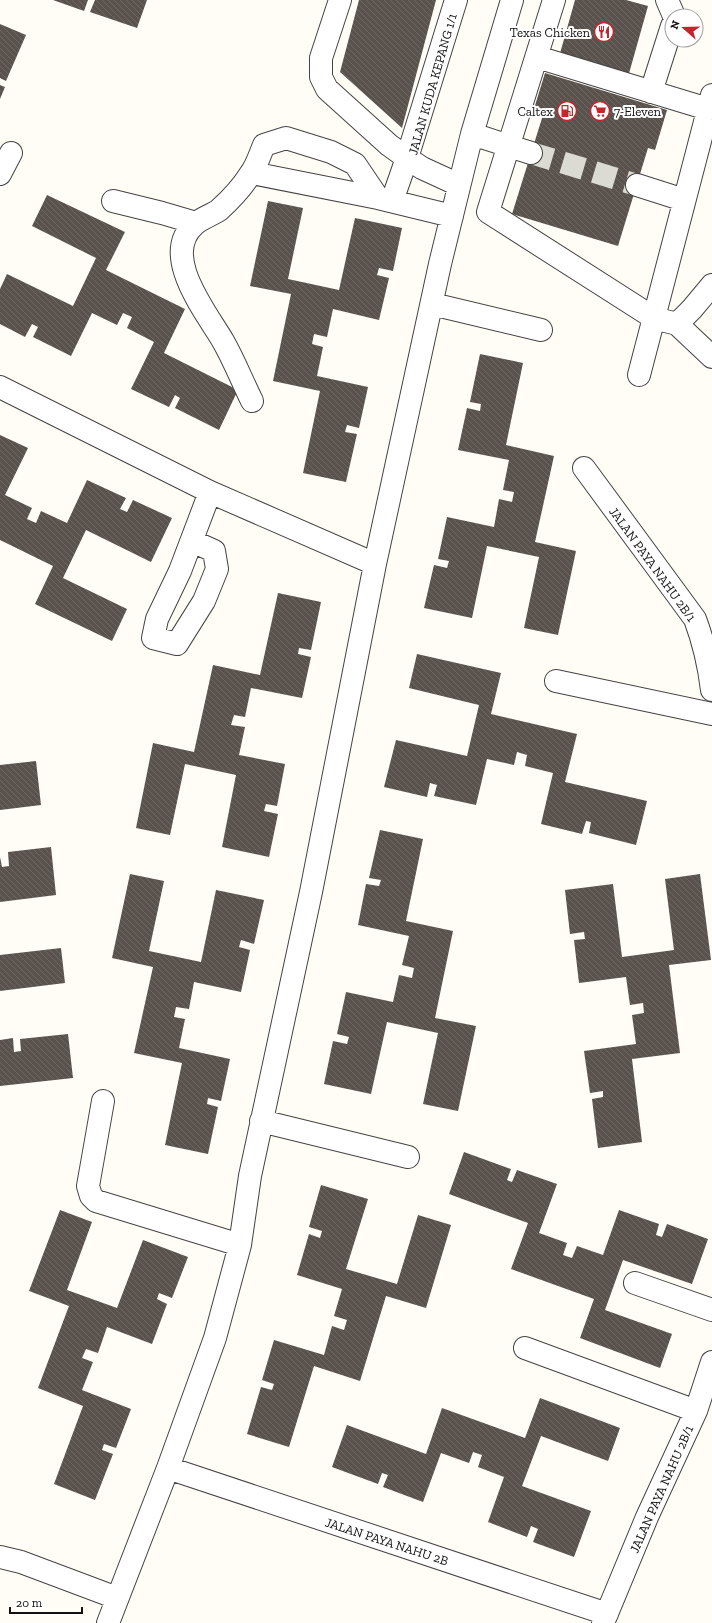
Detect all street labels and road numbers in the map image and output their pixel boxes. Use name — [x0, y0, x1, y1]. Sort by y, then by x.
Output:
street label: JALAN KUDA KEPANG 1/1 — [405, 12, 460, 157]
street label: JALAN PAYA NAHU 2B/1 — [606, 504, 699, 625]
street label: JALAN PAYA NAHU 2B/1 — [627, 1423, 696, 1555]
street label: JALAN PAYA NAHU 2B — [323, 1514, 450, 1569]

